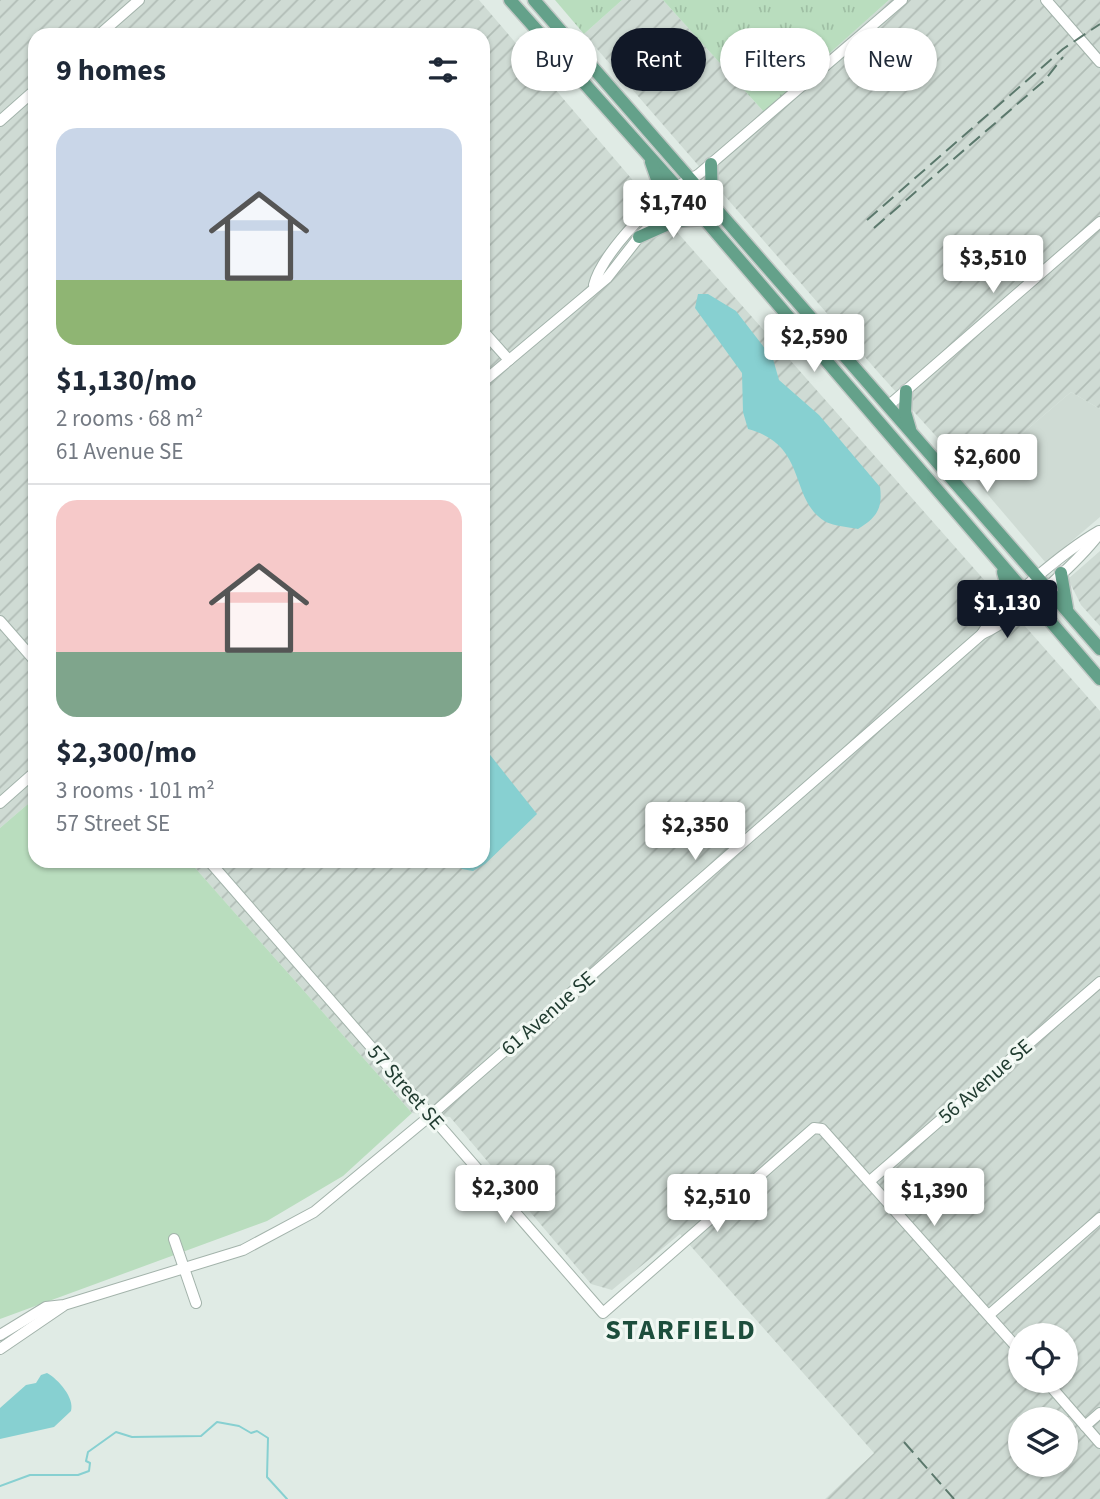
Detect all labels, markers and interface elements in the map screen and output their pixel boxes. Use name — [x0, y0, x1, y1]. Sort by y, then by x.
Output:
chip: Buy — [511, 28, 597, 91]
chip: Rent — [611, 28, 706, 91]
chip: Filters — [720, 28, 830, 91]
chip: New — [844, 28, 937, 91]
text: 9 homes — [56, 49, 166, 92]
icon: filters — [424, 51, 462, 89]
icon: home — [196, 173, 322, 299]
pin: $1,740 — [616, 180, 730, 240]
text: $1,740 — [639, 186, 707, 219]
pin: $3,510 — [936, 236, 1050, 295]
text: $3,510 — [959, 241, 1027, 274]
pin: $2,590 — [757, 314, 871, 374]
text: $2,590 — [780, 320, 848, 353]
text: $1,130/mo — [56, 359, 197, 402]
text: 2 rooms · 68 m² — [56, 402, 203, 435]
pin: $2,600 — [930, 434, 1044, 494]
text: 61 Avenue SE — [56, 435, 183, 468]
text: $2,600 — [953, 440, 1021, 473]
icon: home — [196, 545, 322, 671]
pin: $1,130 — [950, 580, 1064, 640]
text: $1,130 — [973, 586, 1041, 619]
text: $2,300/mo — [56, 731, 197, 774]
text: 3 rooms · 101 m² — [56, 774, 215, 807]
pin: $2,350 — [638, 802, 752, 862]
text: 57 Street SE — [56, 807, 170, 840]
text: $2,350 — [661, 808, 729, 841]
street label: 61 Avenue SE — [494, 964, 602, 1062]
street label: 56 Avenue SE — [931, 1032, 1039, 1130]
street label: 57 Street SE — [361, 1038, 451, 1136]
pin: $2,300 — [448, 1166, 562, 1225]
pin: $1,390 — [877, 1168, 991, 1228]
text: $2,300 — [471, 1171, 539, 1204]
pin: $2,510 — [660, 1174, 774, 1234]
text: $1,390 — [900, 1174, 968, 1207]
text: $2,510 — [683, 1180, 751, 1213]
district label: STARFIELD — [605, 1310, 757, 1350]
map controls — [1008, 1323, 1078, 1477]
button: locate — [1008, 1323, 1078, 1393]
button: layers — [1008, 1407, 1078, 1477]

